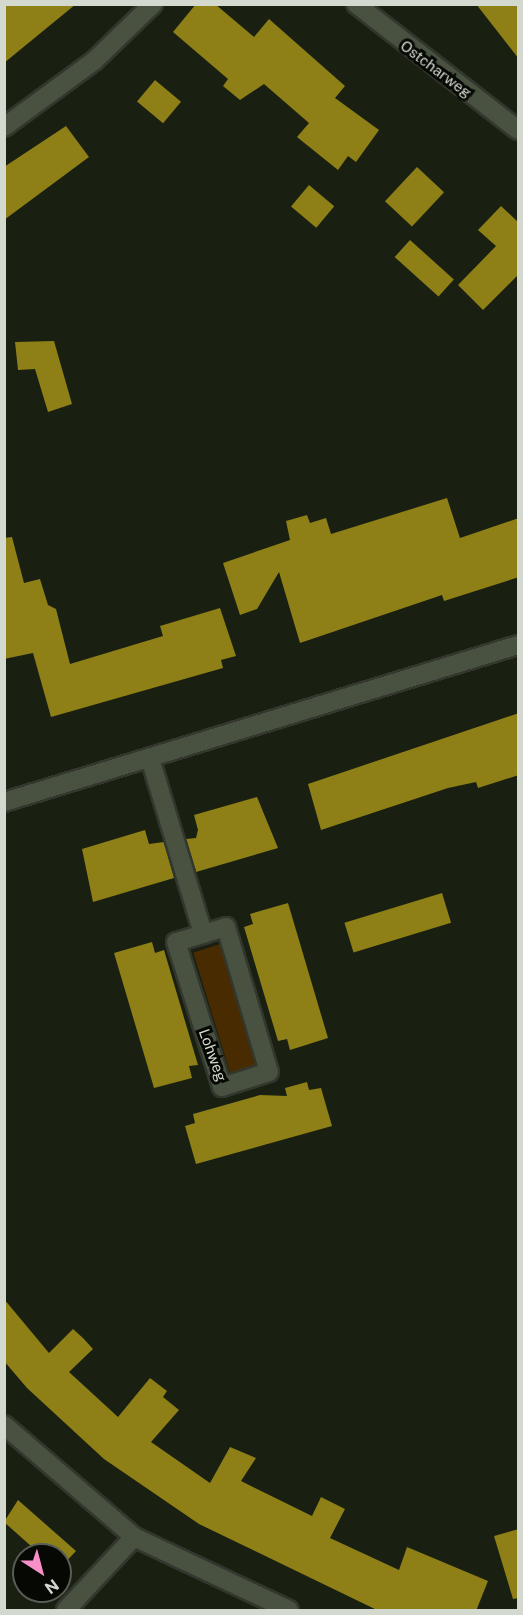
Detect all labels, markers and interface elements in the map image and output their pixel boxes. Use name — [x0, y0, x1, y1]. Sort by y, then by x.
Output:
street label: Ostcharweg — [397, 36, 475, 102]
street label: Lohweg — [195, 1026, 231, 1084]
north arrow — [12, 1543, 72, 1603]
text: N — [41, 1575, 62, 1598]

